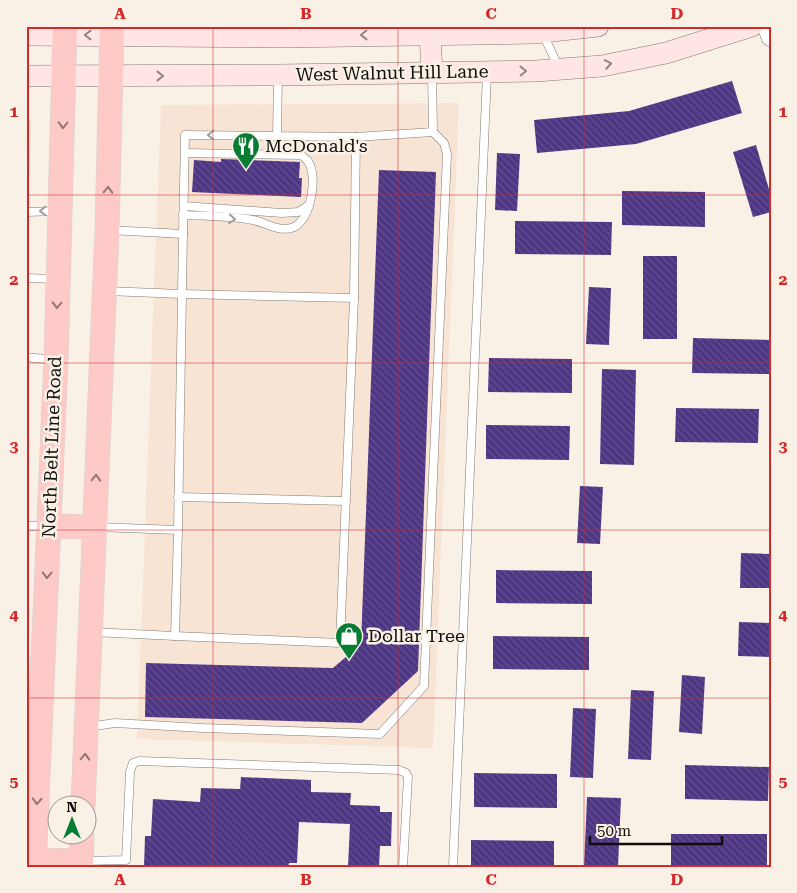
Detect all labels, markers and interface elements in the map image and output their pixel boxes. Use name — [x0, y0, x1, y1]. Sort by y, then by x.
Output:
text: A — [114, 4, 126, 23]
text: B — [300, 4, 312, 23]
text: C — [485, 4, 497, 23]
text: D — [671, 4, 684, 23]
one-way arrow — [84, 30, 92, 40]
one-way arrow — [360, 30, 368, 40]
street label: West Walnut Hill Lane — [295, 60, 489, 85]
one-way arrow — [603, 60, 612, 70]
one-way arrow — [520, 66, 527, 76]
one-way arrow — [156, 70, 164, 81]
text: 1 — [10, 102, 19, 121]
text: 1 — [779, 102, 788, 121]
one-way arrow — [58, 122, 68, 129]
one-way arrow — [207, 130, 214, 140]
restaurant icon: McDonald's — [231, 131, 261, 170]
place label: McDonald's — [265, 135, 368, 156]
one-way arrow — [102, 186, 113, 194]
one-way arrow — [39, 206, 47, 217]
one-way arrow — [228, 213, 236, 224]
text: 2 — [10, 270, 19, 289]
text: 2 — [779, 270, 788, 289]
one-way arrow — [52, 301, 63, 309]
street label: North Belt Line Road — [38, 355, 65, 538]
text: 3 — [10, 437, 19, 456]
text: 3 — [779, 437, 788, 456]
one-way arrow — [91, 474, 102, 482]
one-way arrow — [41, 571, 52, 579]
text: 4 — [10, 605, 19, 624]
text: 4 — [779, 605, 788, 624]
shop icon: Dollar Tree — [334, 621, 364, 660]
place label: Dollar Tree — [368, 625, 465, 646]
one-way arrow — [80, 753, 91, 761]
text: 5 — [10, 772, 19, 791]
text: 5 — [779, 772, 788, 791]
north arrow — [48, 796, 98, 846]
one-way arrow — [31, 797, 42, 805]
text: N — [67, 799, 78, 815]
scale bar — [590, 813, 722, 845]
text: 50 m — [597, 822, 632, 840]
text: A — [114, 870, 126, 889]
text: B — [300, 870, 312, 889]
text: C — [485, 870, 497, 889]
text: D — [671, 870, 684, 889]

